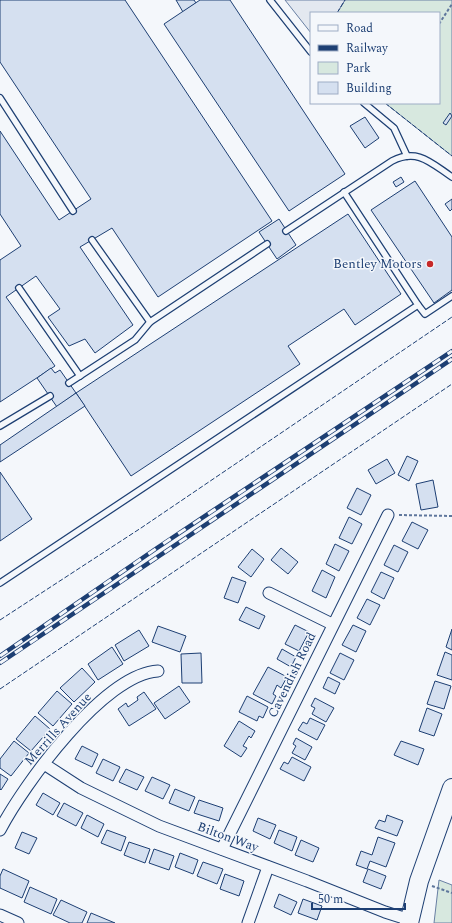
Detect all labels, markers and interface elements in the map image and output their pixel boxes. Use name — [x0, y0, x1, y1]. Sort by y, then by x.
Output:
legend — [310, 12, 440, 104]
text: Road — [346, 19, 373, 38]
text: Railway — [346, 39, 389, 58]
text: Park — [346, 59, 371, 78]
text: Building — [346, 79, 392, 98]
place label: Bentley Motors — [333, 254, 422, 274]
marker: Bentley Motors — [425, 259, 435, 269]
street label: Cavendish Road — [263, 629, 321, 721]
street label: Merrills Avenue — [20, 688, 96, 770]
street label: Bilton Way — [195, 817, 262, 858]
scale bar — [312, 885, 405, 911]
text: 50 m — [318, 890, 343, 909]

